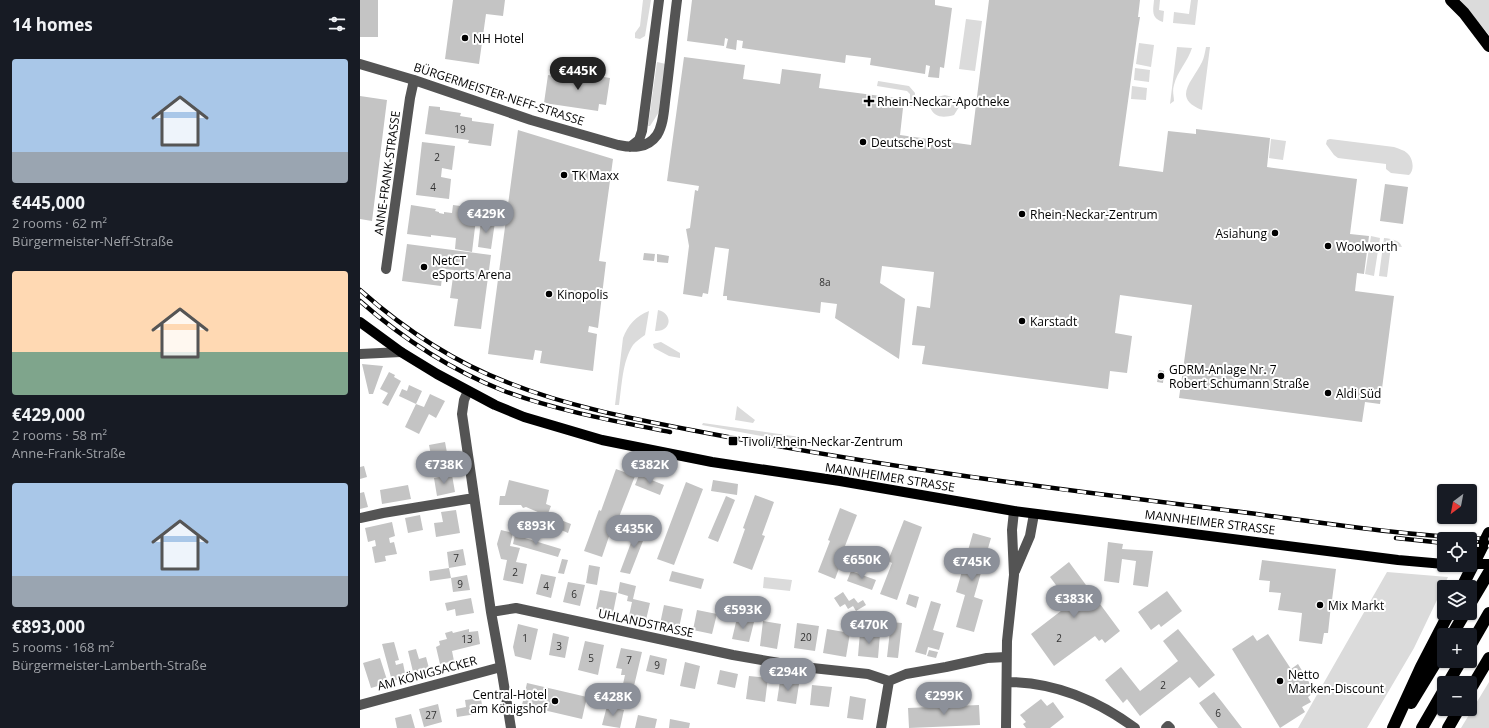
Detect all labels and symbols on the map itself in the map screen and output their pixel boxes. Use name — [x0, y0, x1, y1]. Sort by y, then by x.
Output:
place label: NH Hotel — [473, 30, 524, 47]
marker: NH Hotel — [460, 33, 470, 43]
pin: €445K — [550, 57, 606, 91]
street label: BÜRGERMEISTER-NEFF-STRASSE — [411, 58, 587, 130]
place label: Rhein-Neckar-Apotheke — [877, 93, 1010, 110]
marker: Rhein-Neckar-Apotheke — [864, 96, 874, 106]
street label: ANNE-FRANK-STRASSE — [370, 110, 404, 236]
house number: 19 — [454, 122, 466, 136]
place label: Deutsche Post — [871, 134, 951, 151]
marker: Deutsche Post — [858, 137, 868, 147]
house number: 2 — [434, 150, 440, 164]
place label: TK Maxx — [572, 167, 620, 184]
marker: TK Maxx — [559, 170, 569, 180]
house number: 4 — [430, 180, 436, 194]
pin: €429K — [458, 200, 514, 234]
place label: Rhein-Neckar-Zentrum — [1030, 206, 1158, 223]
marker: Rhein-Neckar-Zentrum — [1017, 209, 1027, 219]
place label: Asiahung — [1215, 225, 1267, 242]
marker: Asiahung — [1270, 228, 1280, 238]
place label: Woolworth — [1336, 238, 1398, 255]
marker: Woolworth — [1323, 241, 1333, 251]
place label: NetCT eSports Arena — [432, 252, 511, 283]
marker: NetCT eSports Arena — [419, 262, 429, 272]
house number: 8a — [819, 275, 831, 289]
place label: Kinopolis — [557, 286, 609, 303]
marker: Kinopolis — [544, 289, 554, 299]
place label: Karstadt — [1030, 313, 1077, 330]
marker: Karstadt — [1017, 316, 1027, 326]
place label: GDRM-Anlage Nr. 7 Robert Schumann Straße — [1169, 361, 1310, 392]
marker: GDRM-Anlage Nr. 7 Robert Schumann Straße — [1156, 371, 1166, 381]
place label: Aldi Süd — [1336, 385, 1381, 402]
marker: Aldi Süd — [1323, 388, 1333, 398]
place label: Tivoli/Rhein-Neckar-Zentrum — [742, 433, 903, 450]
marker: Tivoli/Rhein-Neckar-Zentrum — [727, 435, 739, 447]
pin: €738K — [416, 451, 472, 485]
pin: €382K — [622, 451, 678, 485]
street label: MANNHEIMER STRASSE — [824, 458, 956, 496]
north arrow — [1437, 484, 1477, 524]
street label: MANNHEIMER STRASSE — [1144, 506, 1276, 538]
pin: €893K — [508, 512, 564, 546]
pin: €435K — [606, 515, 662, 549]
pin: €650K — [834, 546, 890, 580]
pin: €745K — [944, 548, 1000, 582]
house number: 7 — [453, 551, 459, 565]
house number: 2 — [512, 565, 518, 579]
house number: 9 — [457, 577, 463, 591]
house number: 4 — [543, 579, 549, 593]
pin: €383K — [1046, 585, 1102, 619]
house number: 6 — [571, 587, 577, 601]
pin: €593K — [715, 596, 771, 630]
place label: Mix Markt — [1328, 597, 1384, 614]
marker: Mix Markt — [1315, 600, 1325, 610]
street label: UHLANDSTRASSE — [597, 605, 695, 641]
pin: €470K — [841, 611, 897, 645]
house number: 20 — [800, 630, 812, 644]
house number: 1 — [522, 631, 528, 645]
house number: 2 — [1056, 631, 1062, 645]
house number: 13 — [461, 632, 473, 646]
house number: 3 — [556, 639, 562, 653]
street label: AM KÖNIGSACKER — [375, 651, 479, 694]
house number: 5 — [588, 651, 594, 665]
house number: 7 — [626, 653, 632, 667]
house number: 9 — [654, 658, 660, 672]
pin: €294K — [760, 658, 816, 692]
place label: Netto Marken-Discount — [1288, 666, 1384, 697]
marker: Netto Marken-Discount — [1275, 676, 1285, 686]
house number: 2 — [1160, 678, 1166, 692]
pin: €299K — [916, 682, 972, 716]
pin: €428K — [585, 683, 641, 717]
place label: Central-Hotel am Königshof — [470, 686, 548, 717]
marker: Central-Hotel am Königshof — [550, 696, 560, 706]
house number: 6 — [1215, 706, 1221, 720]
house number: 27 — [425, 708, 437, 722]

